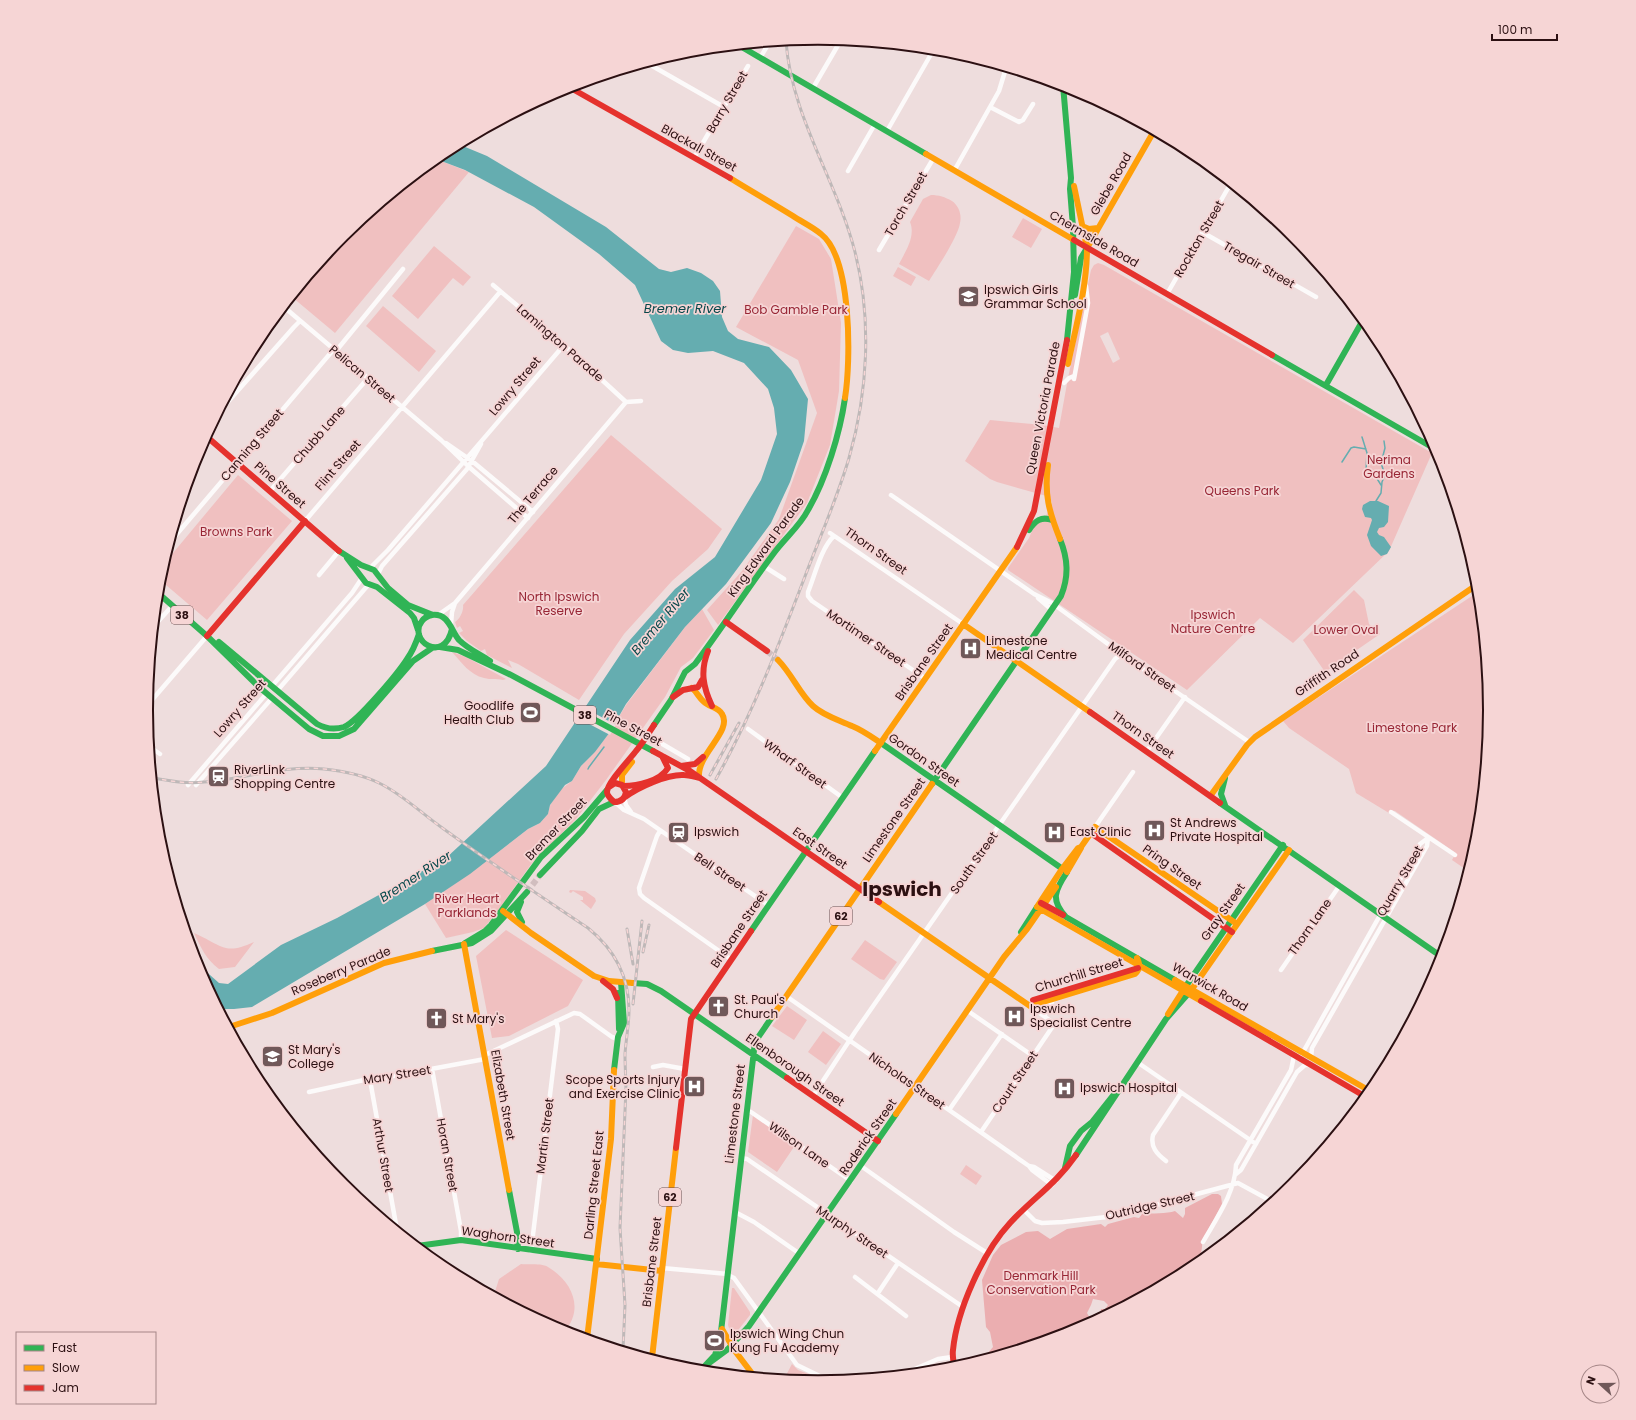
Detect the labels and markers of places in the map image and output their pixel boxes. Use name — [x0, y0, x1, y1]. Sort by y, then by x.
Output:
place label: Ipswich Girls Grammar School — [984, 281, 1087, 312]
school or university icon: Ipswich Girls Grammar School — [955, 284, 981, 310]
place label: Limestone Medical Centre — [986, 632, 1077, 663]
hospital icon: Limestone Medical Centre — [957, 635, 983, 661]
place label: Goodlife Health Club — [444, 697, 514, 728]
sports icon: Goodlife Health Club — [517, 700, 543, 726]
place label: RiverLink Shopping Centre — [234, 761, 335, 792]
station icon: RiverLink Shopping Centre — [205, 764, 231, 790]
place label: St Andrews Private Hospital — [1170, 814, 1263, 845]
hospital icon: St Andrews Private Hospital — [1141, 817, 1167, 843]
station icon: Ipswich — [666, 819, 692, 845]
hospital icon: East Clinic — [1042, 819, 1068, 845]
place label: Ipswich — [694, 823, 739, 840]
place label: East Clinic — [1070, 823, 1131, 840]
place label: St. Paul's Church — [734, 991, 785, 1022]
church icon: St. Paul's Church — [706, 994, 732, 1020]
place label: Ipswich Specialist Centre — [1030, 1000, 1131, 1031]
hospital icon: Ipswich Specialist Centre — [1001, 1003, 1027, 1029]
church icon: St Mary's — [424, 1006, 450, 1032]
place label: St Mary's — [452, 1010, 504, 1027]
place label: St Mary's College — [288, 1041, 340, 1072]
school or university icon: St Mary's College — [260, 1044, 286, 1070]
place label: Scope Sports Injury and Exercise Clinic — [566, 1071, 680, 1102]
hospital icon: Scope Sports Injury and Exercise Clinic — [682, 1074, 708, 1100]
hospital icon: Ipswich Hospital — [1052, 1075, 1078, 1101]
place label: Ipswich Hospital — [1080, 1079, 1177, 1096]
place label: Ipswich Wing Chun Kung Fu Academy — [730, 1325, 844, 1356]
sports icon: Ipswich Wing Chun Kung Fu Academy — [701, 1328, 727, 1354]

